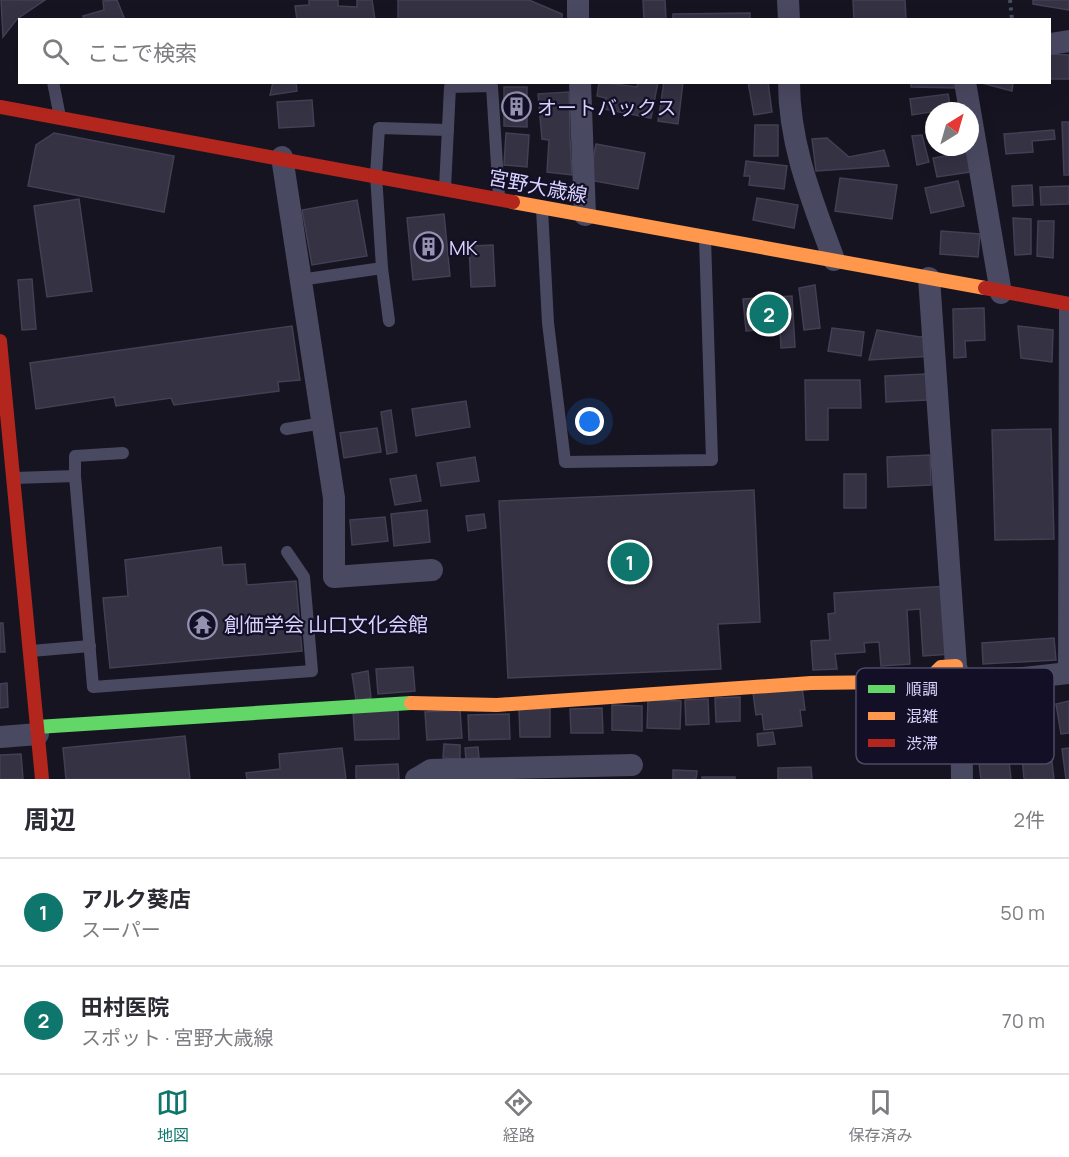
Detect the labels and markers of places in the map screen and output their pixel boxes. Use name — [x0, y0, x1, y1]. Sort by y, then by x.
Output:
building icon: オートバックス — [500, 91, 532, 123]
place label: オートバックス — [537, 94, 676, 121]
building icon: MK — [412, 231, 444, 263]
place label: MK — [449, 234, 478, 261]
pin: 2 — [750, 292, 788, 336]
pin: 1 — [610, 540, 650, 584]
temple icon: 創価学会 山口文化会館 — [187, 608, 219, 640]
place label: 創価学会 山口文化会館 — [224, 611, 428, 638]

